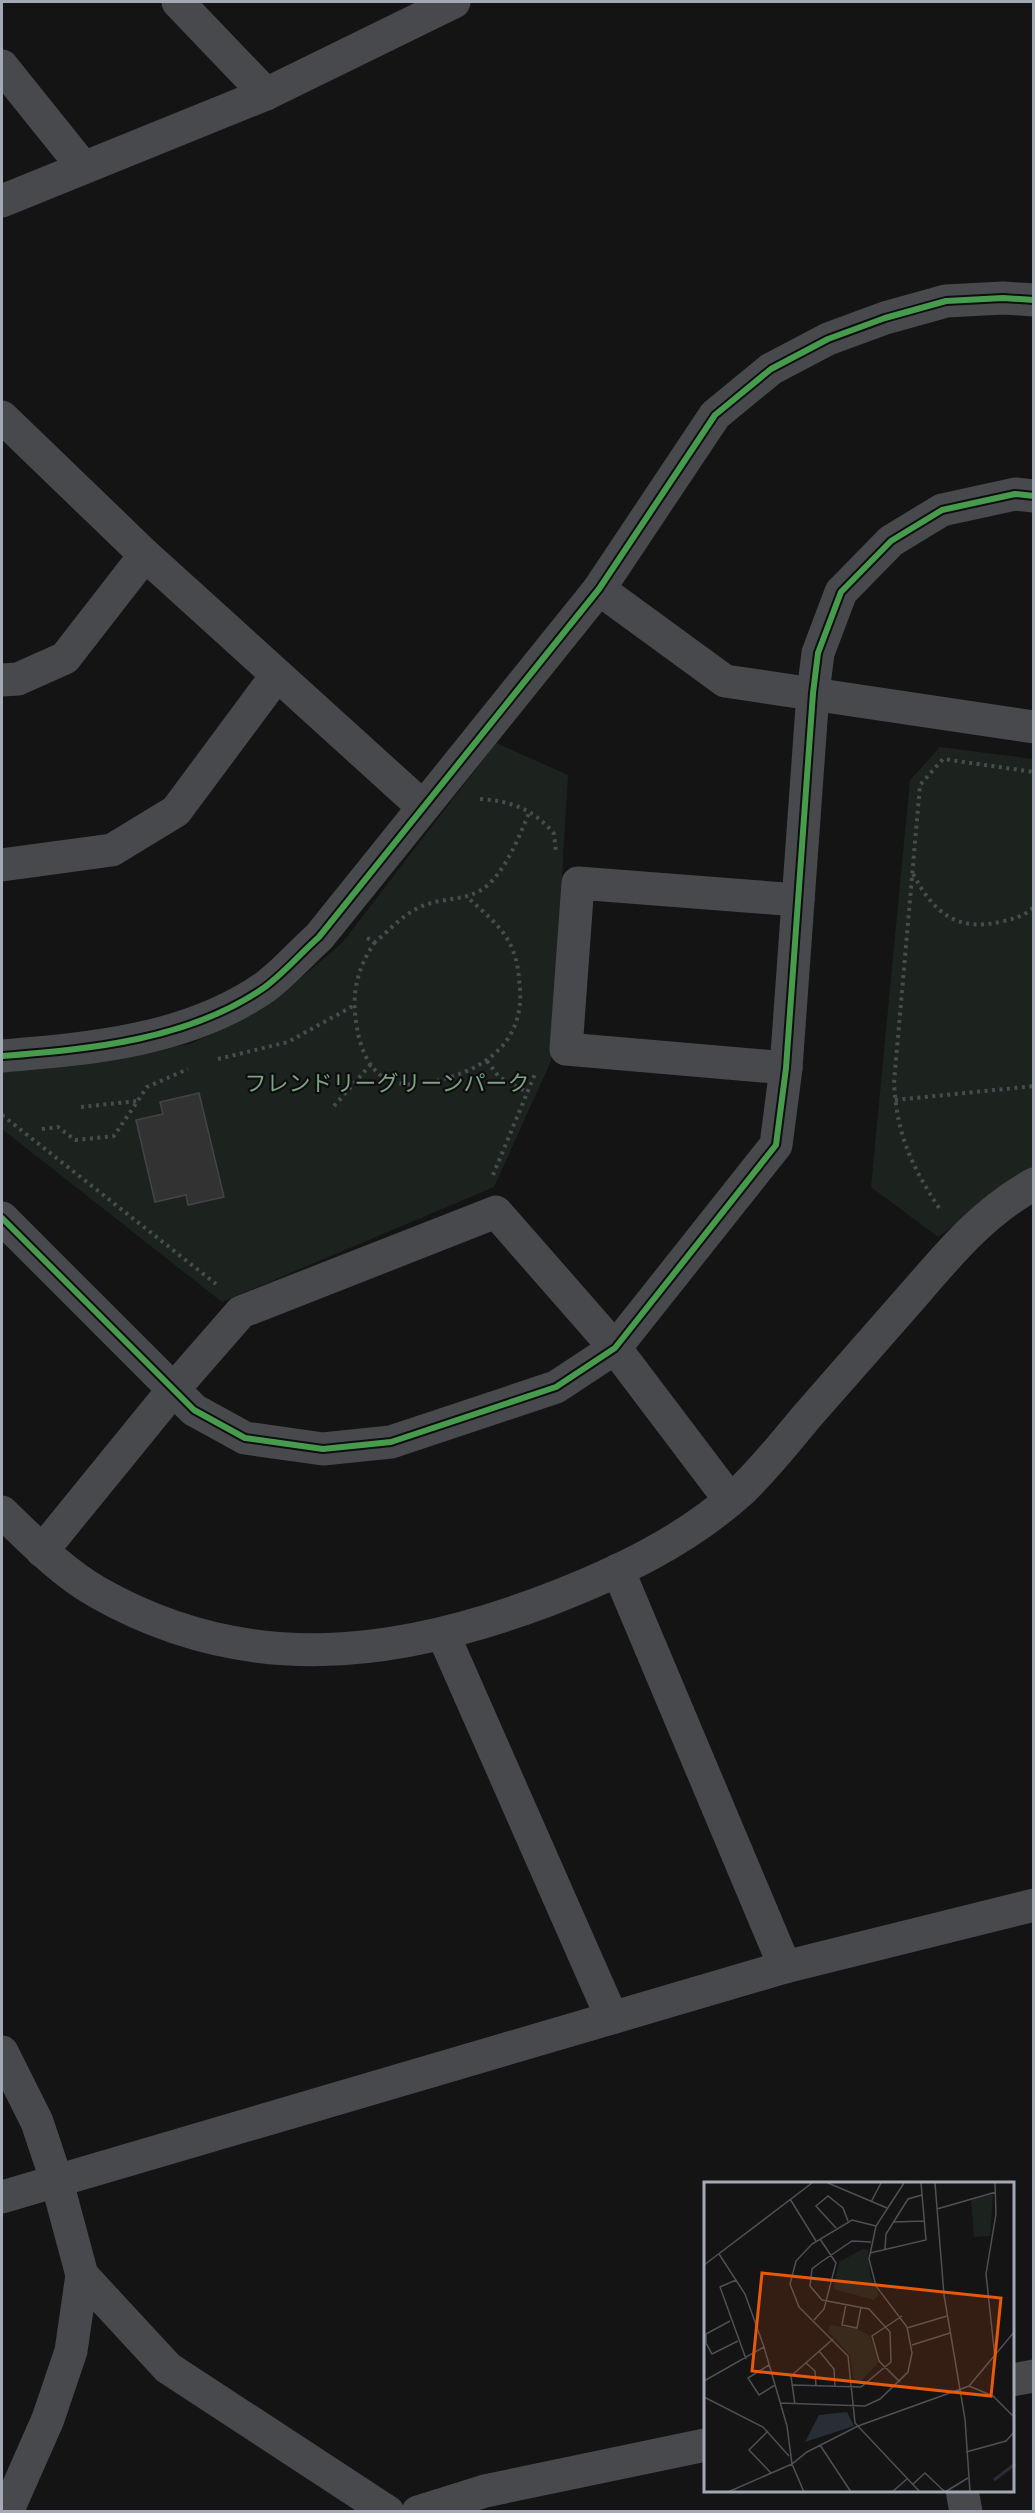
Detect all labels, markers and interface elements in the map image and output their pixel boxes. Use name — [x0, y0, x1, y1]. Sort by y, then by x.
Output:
park label: フレンドリーグリーンパーク — [245, 1071, 529, 1097]
inset map — [704, 2182, 1014, 2492]

